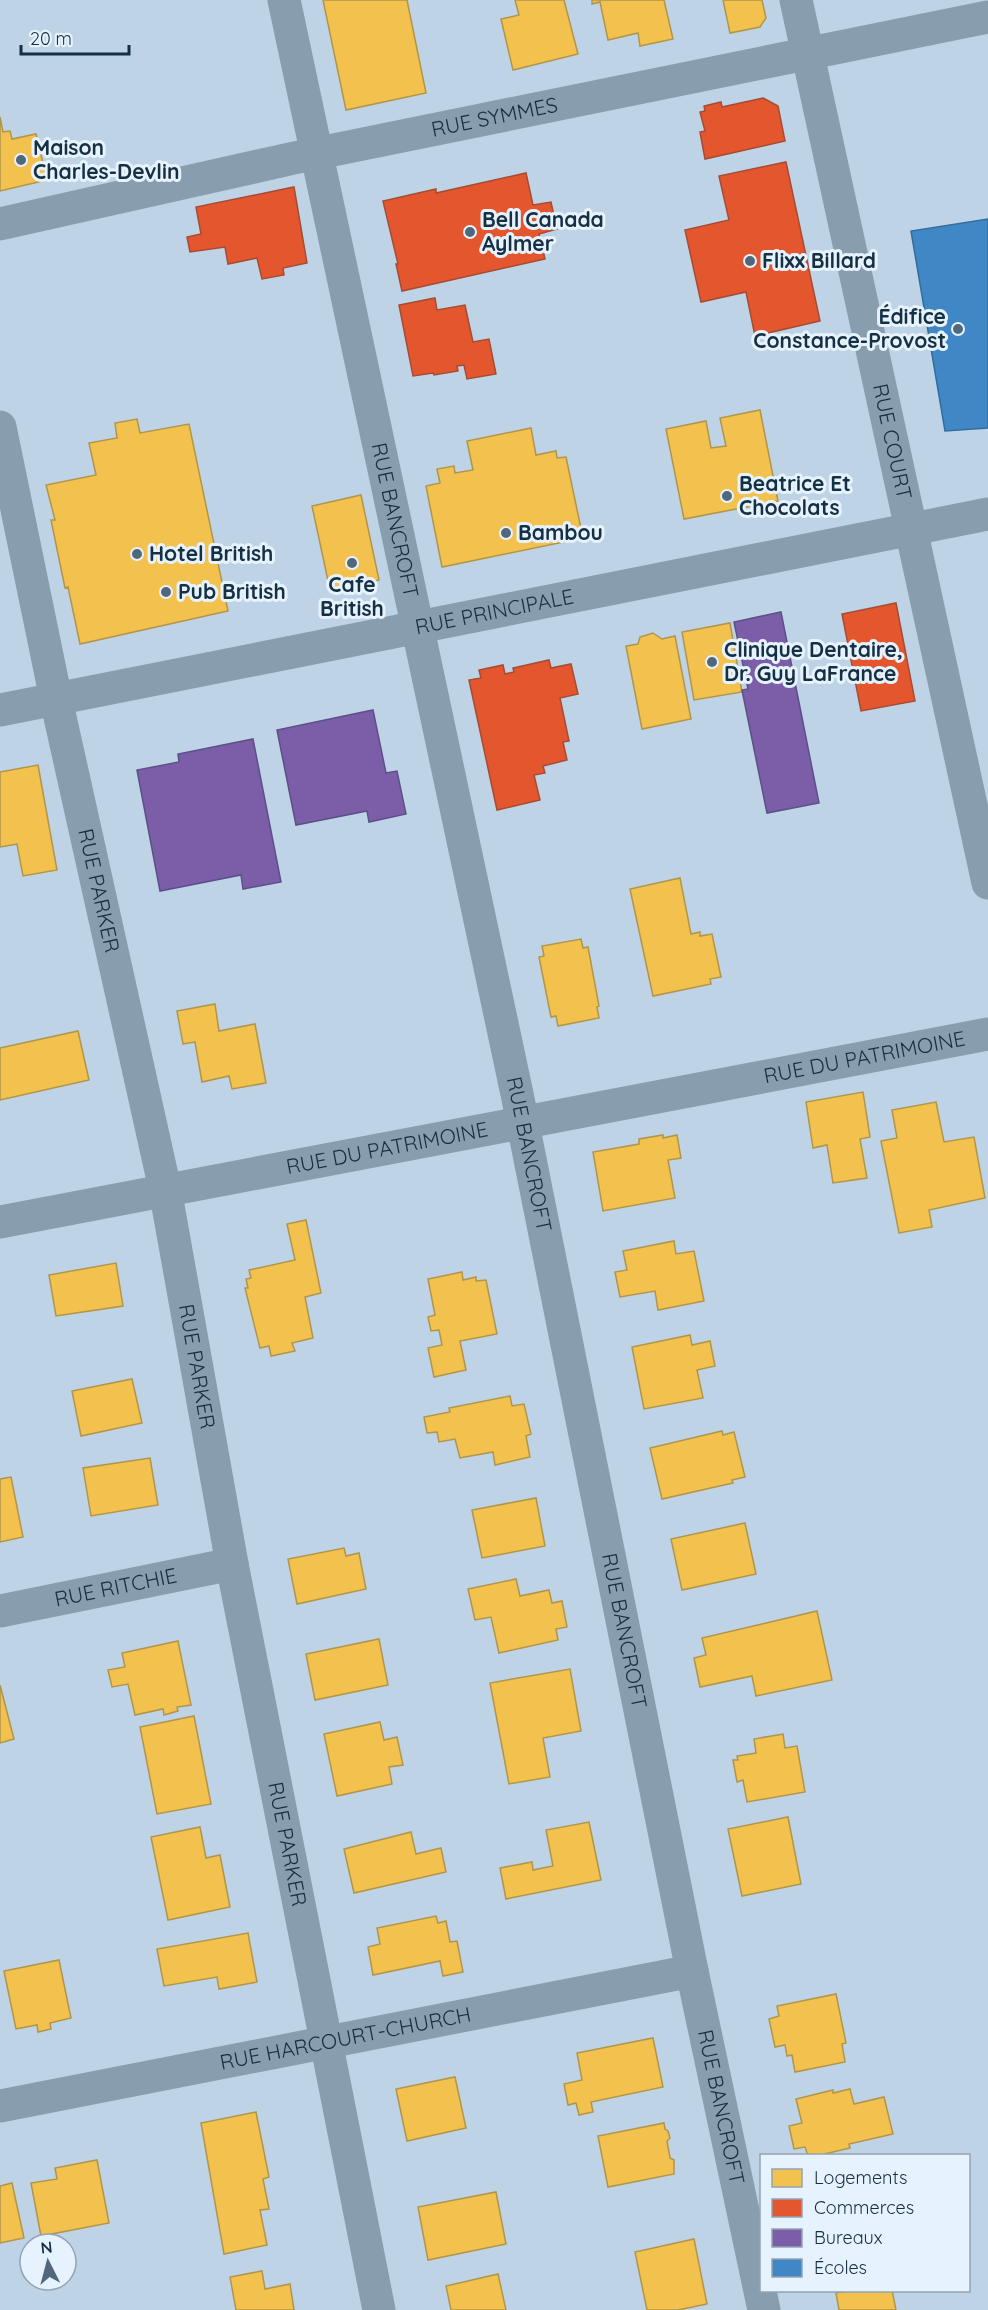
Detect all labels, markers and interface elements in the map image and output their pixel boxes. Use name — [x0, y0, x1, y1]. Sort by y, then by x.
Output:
scale bar — [21, 18, 129, 56]
text: 20 m — [30, 27, 72, 50]
street label: RUE SYMMES — [429, 91, 560, 142]
place label: Maison Charles-Devlin — [33, 134, 179, 184]
marker: Maison Charles-Devlin — [14, 153, 28, 167]
place label: Bell Canada Aylmer — [482, 206, 604, 256]
marker: Bell Canada Aylmer — [463, 225, 477, 239]
place label: Flixx Billard — [762, 247, 876, 273]
marker: Flixx Billard — [743, 254, 757, 268]
place label: Édifice Constance-Provost — [753, 303, 946, 353]
marker: Édifice Constance-Provost — [951, 322, 965, 336]
street label: RUE COURT — [868, 381, 918, 502]
street label: RUE BANCROFT — [367, 440, 425, 600]
place label: Beatrice Et Chocolats — [739, 470, 851, 520]
marker: Beatrice Et Chocolats — [720, 489, 734, 503]
place label: Bambou — [518, 519, 603, 545]
marker: Bambou — [499, 526, 513, 540]
place label: Hotel British — [149, 540, 273, 566]
marker: Hotel British — [130, 547, 144, 561]
marker: Cafe British — [345, 556, 359, 570]
place label: Cafe British — [320, 571, 384, 621]
place label: Pub British — [178, 578, 286, 604]
street label: RUE PRINCIPALE — [413, 583, 576, 639]
marker: Pub British — [159, 585, 173, 599]
place label: Clinique Dentaire, Dr. Guy LaFrance — [724, 636, 903, 686]
marker: Clinique Dentaire, Dr. Guy LaFrance — [705, 655, 719, 669]
street label: RUE PARKER — [73, 826, 126, 955]
street label: RUE DU PATRIMOINE — [761, 1025, 967, 1088]
street label: RUE BANCROFT — [502, 1074, 558, 1234]
street label: RUE DU PATRIMOINE — [284, 1115, 490, 1179]
street label: RUE PARKER — [174, 1302, 222, 1431]
street label: RUE BANCROFT — [597, 1551, 653, 1711]
street label: RUE RITCHIE — [52, 1562, 179, 1612]
street label: RUE PARKER — [263, 1779, 313, 1908]
street label: RUE HARCOURT-CHURCH — [218, 2000, 473, 2075]
street label: RUE BANCROFT — [693, 2027, 751, 2187]
legend — [760, 2154, 970, 2292]
text: Logements — [814, 2166, 907, 2189]
text: Commerces — [814, 2196, 914, 2219]
text: Bureaux — [814, 2226, 883, 2249]
north arrow — [18, 2232, 78, 2292]
text: N — [40, 2237, 53, 2258]
text: Écoles — [814, 2256, 867, 2279]

